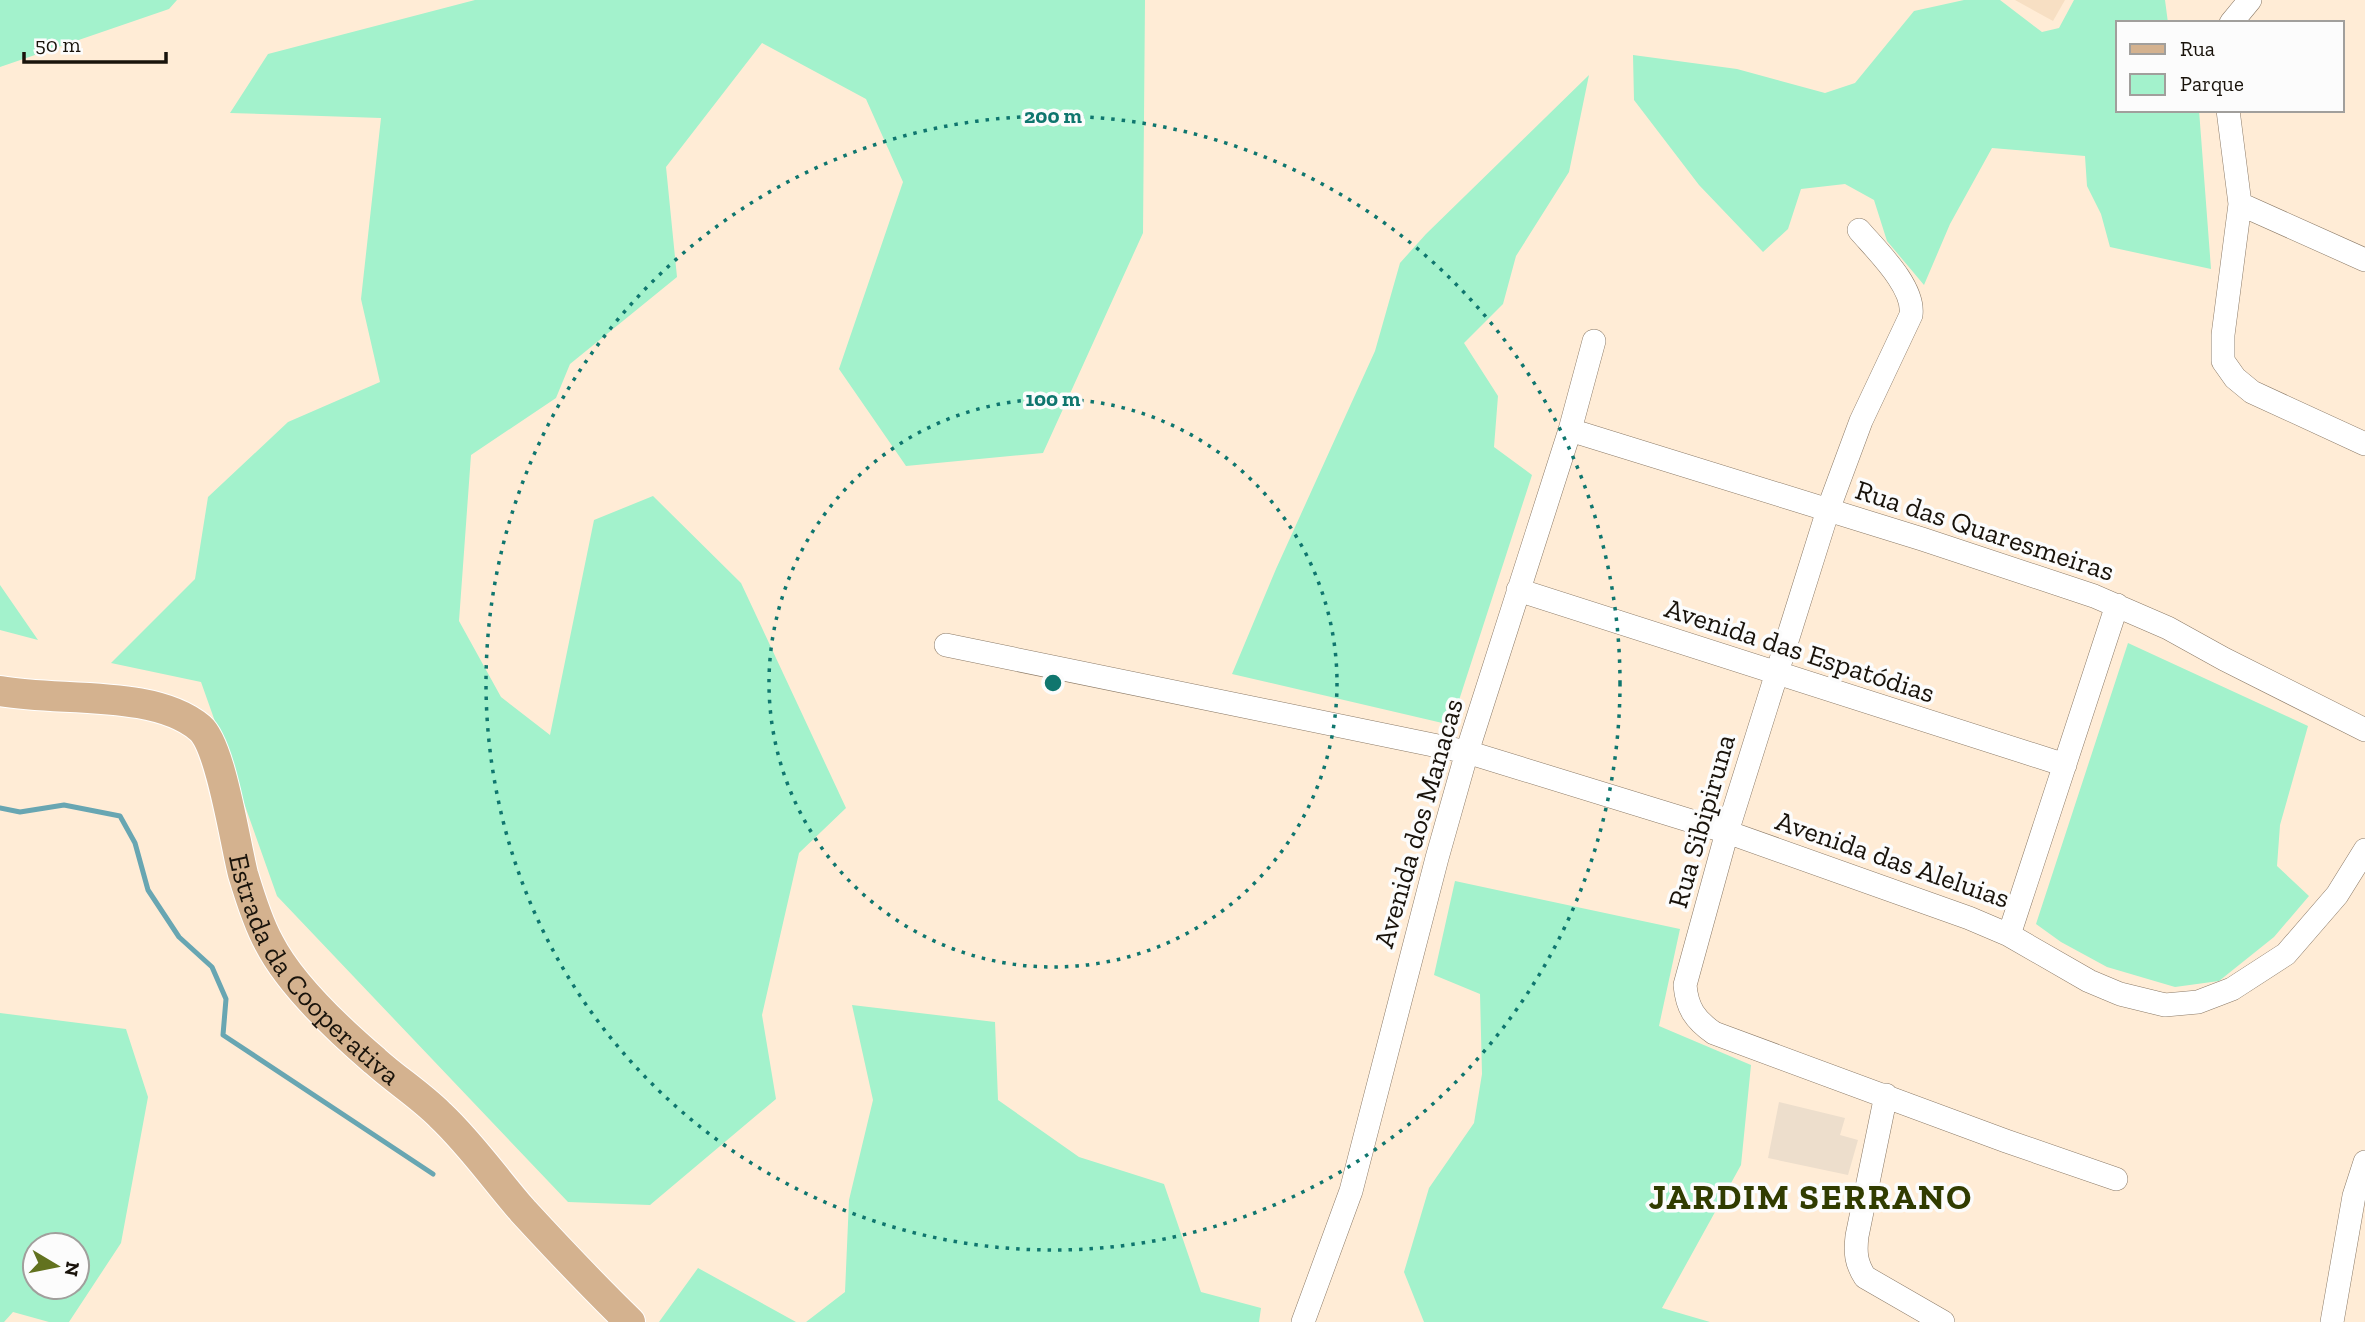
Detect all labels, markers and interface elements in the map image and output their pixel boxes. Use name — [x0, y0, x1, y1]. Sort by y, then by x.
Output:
scale bar — [24, 21, 166, 65]
legend — [2116, 21, 2344, 112]
text: 50 m — [35, 32, 81, 57]
text: Rua — [2180, 36, 2215, 61]
text: Parque — [2180, 71, 2244, 96]
text: 200 m — [1024, 103, 1082, 128]
text: 100 m — [1026, 386, 1081, 411]
street label: Rua das Quaresmeiras — [1851, 473, 2118, 588]
street label: Avenida das Espatódias — [1661, 591, 1939, 710]
centre of rings — [1041, 671, 1065, 695]
street label: Avenida dos Manacas — [1367, 695, 1470, 951]
street label: Rua Sibipiruna — [1661, 730, 1742, 912]
street label: Avenida das Aleluias — [1772, 804, 2014, 915]
street label: Estrada da Cooperativa — [222, 851, 407, 1092]
district label: JARDIM SERRANO — [1649, 1176, 1973, 1218]
north arrow — [21, 1231, 91, 1301]
text: N — [60, 1260, 85, 1278]

